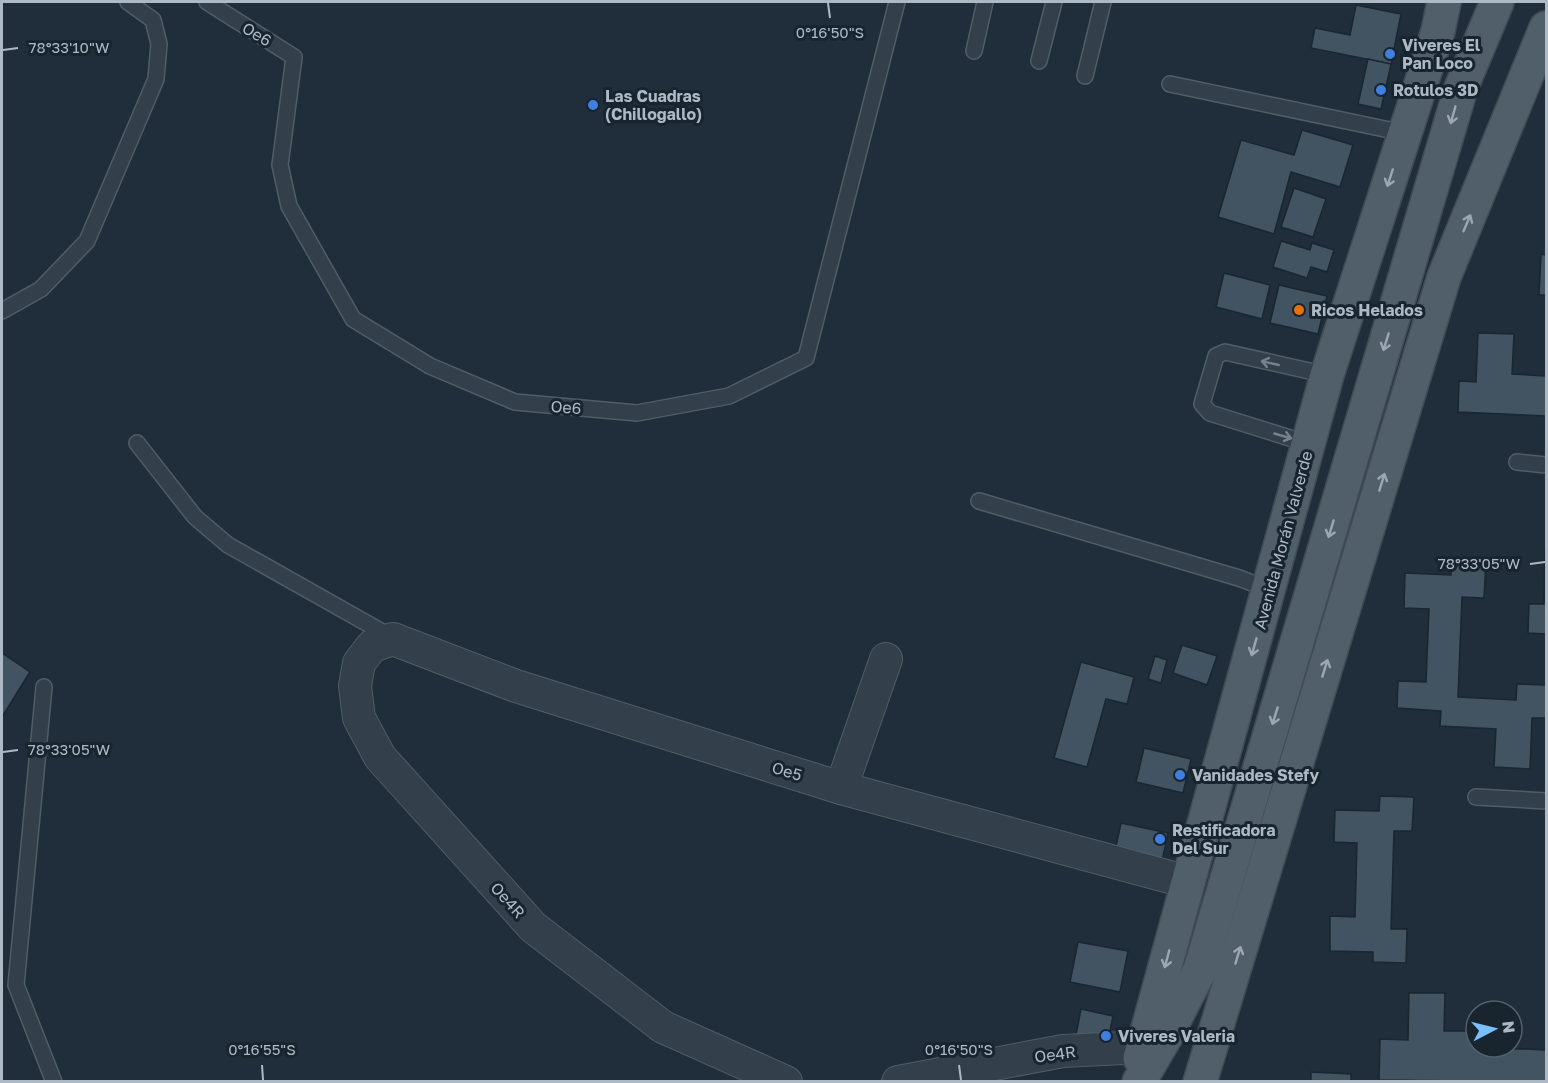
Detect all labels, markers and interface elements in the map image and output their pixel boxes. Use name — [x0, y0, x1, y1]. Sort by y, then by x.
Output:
street label: Oe6 — [239, 17, 275, 51]
text: 0°16'50"S — [796, 23, 864, 41]
place label: Viveres El Pan Loco — [1402, 35, 1481, 73]
text: 78°33'10"W — [29, 38, 109, 56]
marker: Viveres El Pan Loco — [1383, 47, 1397, 61]
place label: Rotulos 3D — [1393, 80, 1478, 100]
marker: Rotulos 3D — [1374, 83, 1388, 97]
place label: Las Cuadras (Chillogallo) — [605, 86, 702, 124]
marker: Las Cuadras (Chillogallo) — [586, 98, 600, 112]
one-way arrow — [1447, 105, 1459, 124]
one-way arrow — [1384, 168, 1395, 187]
one-way arrow — [1462, 214, 1473, 233]
place label: Ricos Helados — [1311, 300, 1423, 320]
marker: Ricos Helados — [1292, 303, 1306, 317]
one-way arrow — [1380, 332, 1391, 351]
one-way arrow — [1261, 356, 1280, 368]
street label: Oe6 — [550, 396, 582, 418]
one-way arrow — [1273, 431, 1292, 442]
street label: Avenida Morán Valverde — [1250, 449, 1316, 631]
one-way arrow — [1377, 473, 1388, 492]
one-way arrow — [1325, 519, 1336, 538]
text: 78°33'05"W — [1438, 554, 1520, 572]
one-way arrow — [1248, 638, 1259, 657]
one-way arrow — [1320, 659, 1331, 678]
one-way arrow — [1269, 706, 1280, 725]
text: 78°33'05"W — [28, 740, 110, 758]
street label: Oe5 — [770, 757, 804, 785]
place label: Vanidades Stefy — [1192, 765, 1319, 785]
marker: Vanidades Stefy — [1173, 768, 1187, 782]
place label: Restificadora Del Sur — [1172, 820, 1275, 858]
marker: Restificadora Del Sur — [1153, 832, 1167, 846]
street label: Oe4R — [487, 878, 529, 922]
one-way arrow — [1233, 946, 1244, 965]
one-way arrow — [1161, 949, 1172, 968]
north arrow — [1464, 999, 1524, 1059]
text: N — [1498, 1020, 1520, 1034]
place label: Viveres Valeria — [1118, 1026, 1235, 1046]
marker: Viveres Valeria — [1099, 1029, 1113, 1043]
text: 0°16'55"S — [228, 1040, 296, 1058]
text: 0°16'50"S — [925, 1040, 993, 1058]
street label: Oe4R — [1033, 1041, 1077, 1067]

